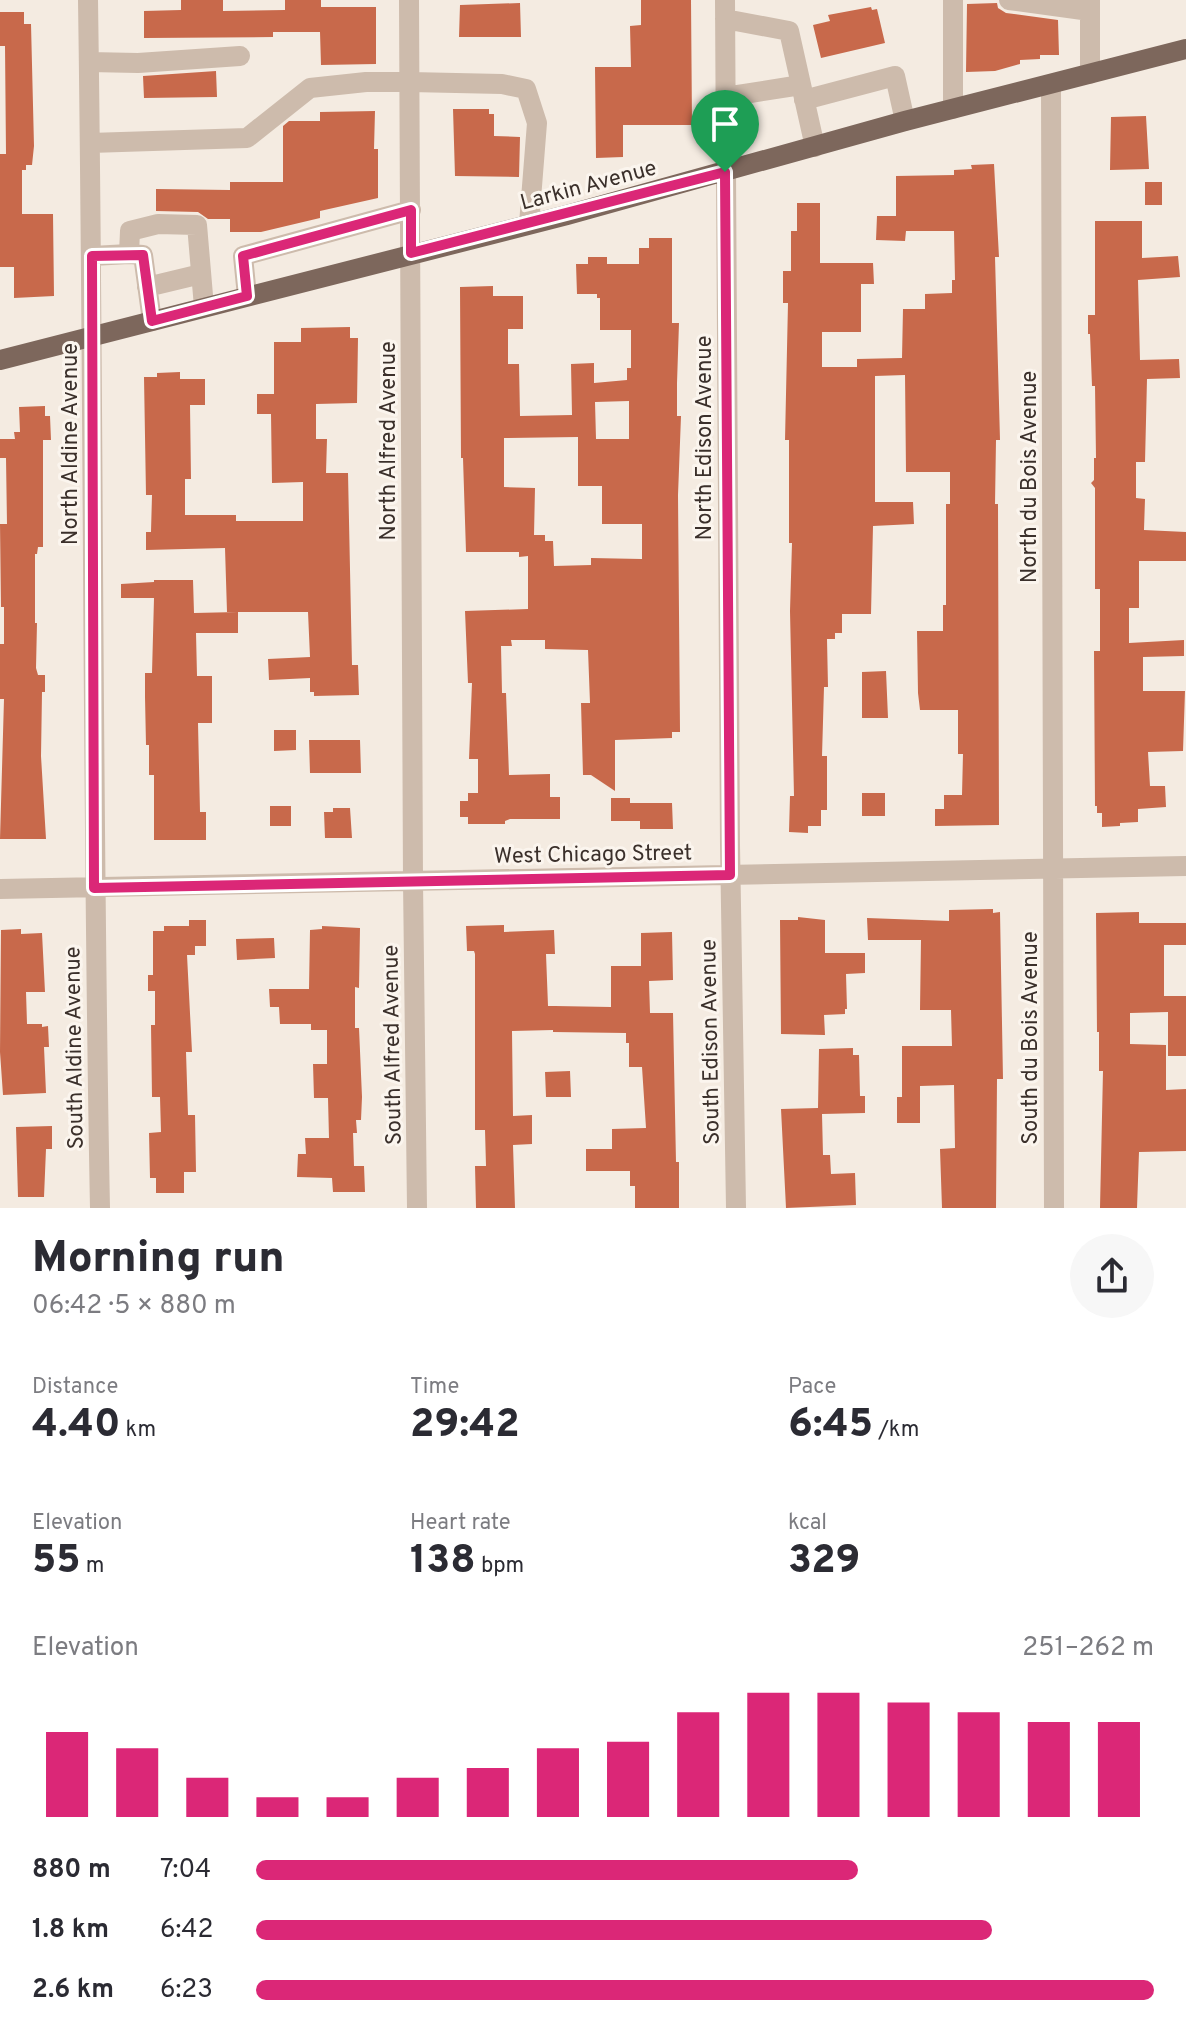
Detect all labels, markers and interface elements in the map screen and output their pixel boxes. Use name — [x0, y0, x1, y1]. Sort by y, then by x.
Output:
pin — [691, 90, 759, 172]
icon: arrive — [703, 102, 747, 146]
street label: Larkin Avenue — [517, 155, 660, 218]
street label: North Edison Avenue — [692, 336, 719, 540]
street label: North Alfred Avenue — [376, 341, 403, 541]
street label: North Aldine Avenue — [58, 343, 85, 545]
street label: North du Bois Avenue — [1017, 371, 1044, 583]
street label: West Chicago Street — [494, 840, 692, 871]
street label: South du Bois Avenue — [1018, 931, 1045, 1145]
street label: South Edison Avenue — [696, 939, 727, 1145]
street label: South Alfred Avenue — [378, 945, 409, 1145]
street label: South Aldine Avenue — [60, 946, 91, 1150]
text: Morning run — [32, 1232, 285, 1288]
button: share — [1070, 1234, 1154, 1318]
text: 06:42 · 5 × 880 m — [32, 1290, 236, 1323]
text: Distance — [32, 1374, 118, 1401]
text: Time — [410, 1374, 459, 1401]
text: Pace — [788, 1374, 836, 1401]
text: 4.40 — [32, 1401, 120, 1451]
text: 29:42 — [410, 1401, 520, 1451]
text: 6:45 — [788, 1401, 873, 1451]
text: km — [120, 1417, 156, 1444]
text: /km — [873, 1417, 919, 1444]
text: Elevation — [32, 1510, 122, 1537]
text: Heart rate — [410, 1510, 511, 1537]
text: kcal — [788, 1510, 827, 1537]
text: 55 — [32, 1537, 81, 1587]
text: 138 — [410, 1537, 476, 1587]
text: 329 — [788, 1537, 860, 1587]
text: m — [81, 1553, 104, 1580]
text: bpm — [476, 1553, 524, 1580]
text: Elevation — [32, 1632, 139, 1665]
text: 251–262 m — [1022, 1632, 1154, 1665]
text: 880 m — [32, 1854, 111, 1887]
text: 7:04 — [160, 1854, 211, 1887]
text: 1.8 km — [32, 1914, 109, 1947]
text: 6:42 — [160, 1914, 213, 1947]
text: 2.6 km — [32, 1974, 114, 2007]
text: 6:23 — [160, 1974, 213, 2007]

